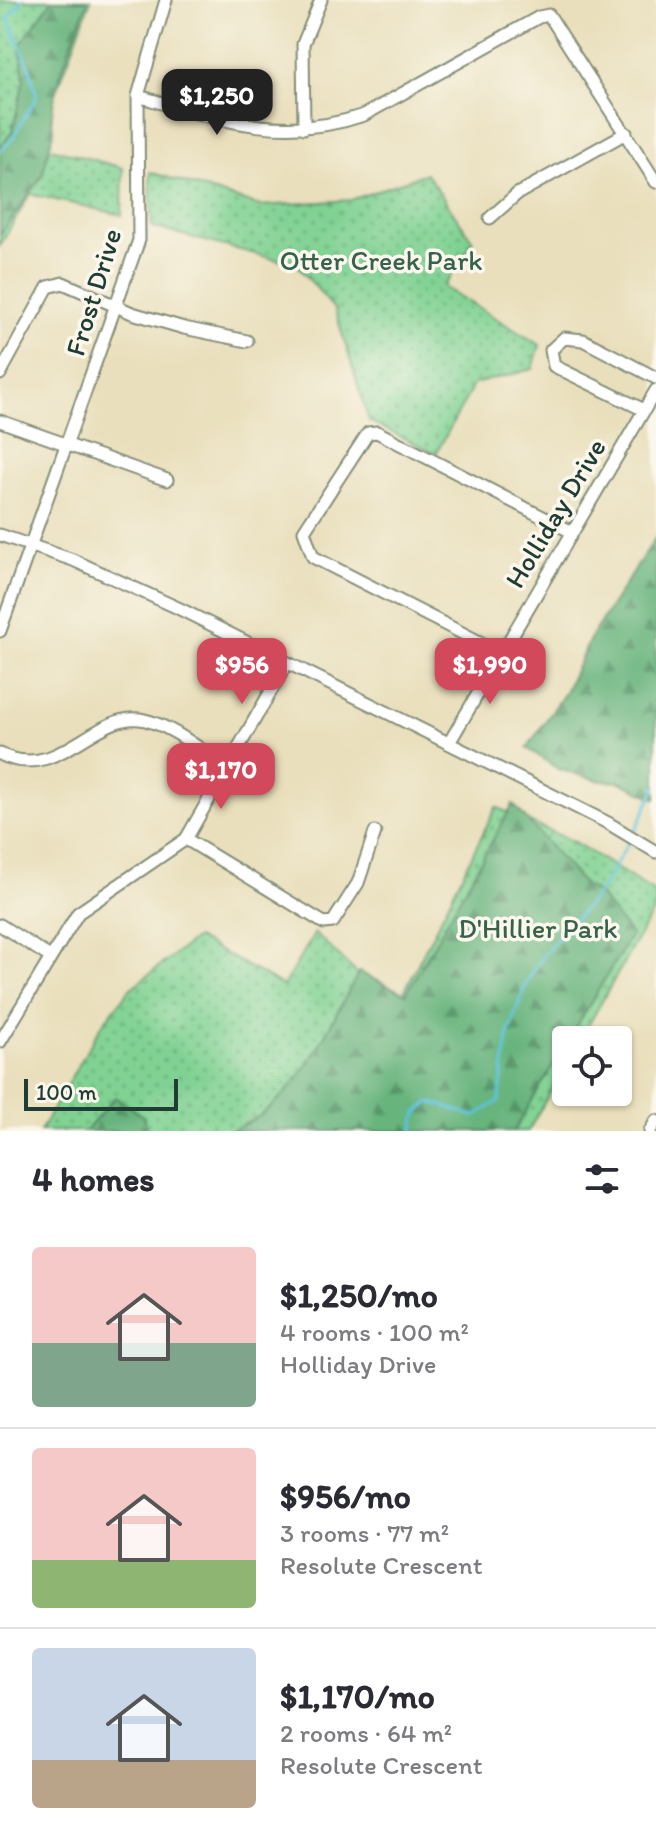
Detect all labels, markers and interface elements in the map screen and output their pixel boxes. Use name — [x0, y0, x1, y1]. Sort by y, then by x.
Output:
pin: $1,250 — [152, 69, 282, 137]
text: $1,250 — [180, 79, 254, 111]
street label: Frost Drive — [58, 224, 128, 360]
park label: Otter Creek Park — [279, 243, 483, 277]
street label: Holliday Drive — [497, 432, 613, 594]
pin: $956 — [195, 638, 289, 706]
pin: $1,990 — [425, 638, 555, 706]
text: $956 — [215, 648, 269, 680]
text: $1,990 — [453, 648, 527, 680]
pin: $1,170 — [156, 743, 286, 811]
text: $1,170 — [185, 753, 257, 785]
park label: D'Hillier Park — [458, 911, 618, 945]
map controls — [552, 1026, 632, 1106]
button: locate — [552, 1026, 632, 1106]
scale bar — [24, 1075, 178, 1111]
text: 100 m — [36, 1079, 97, 1106]
icon: filters — [580, 1157, 624, 1201]
text: 4 homes — [32, 1159, 155, 1200]
text: $1,250/mo — [280, 1275, 438, 1316]
icon: home — [96, 1279, 192, 1375]
text: 4 rooms · 100 m² — [280, 1316, 469, 1348]
text: Holliday Drive — [280, 1348, 436, 1380]
text: $956/mo — [280, 1476, 411, 1517]
icon: home — [96, 1480, 192, 1576]
text: 3 rooms · 77 m² — [280, 1517, 449, 1549]
text: Resolute Crescent — [280, 1549, 482, 1581]
text: $1,170/mo — [280, 1676, 435, 1717]
icon: home — [96, 1680, 192, 1776]
text: 2 rooms · 64 m² — [280, 1717, 452, 1749]
text: Resolute Crescent — [280, 1749, 482, 1781]

